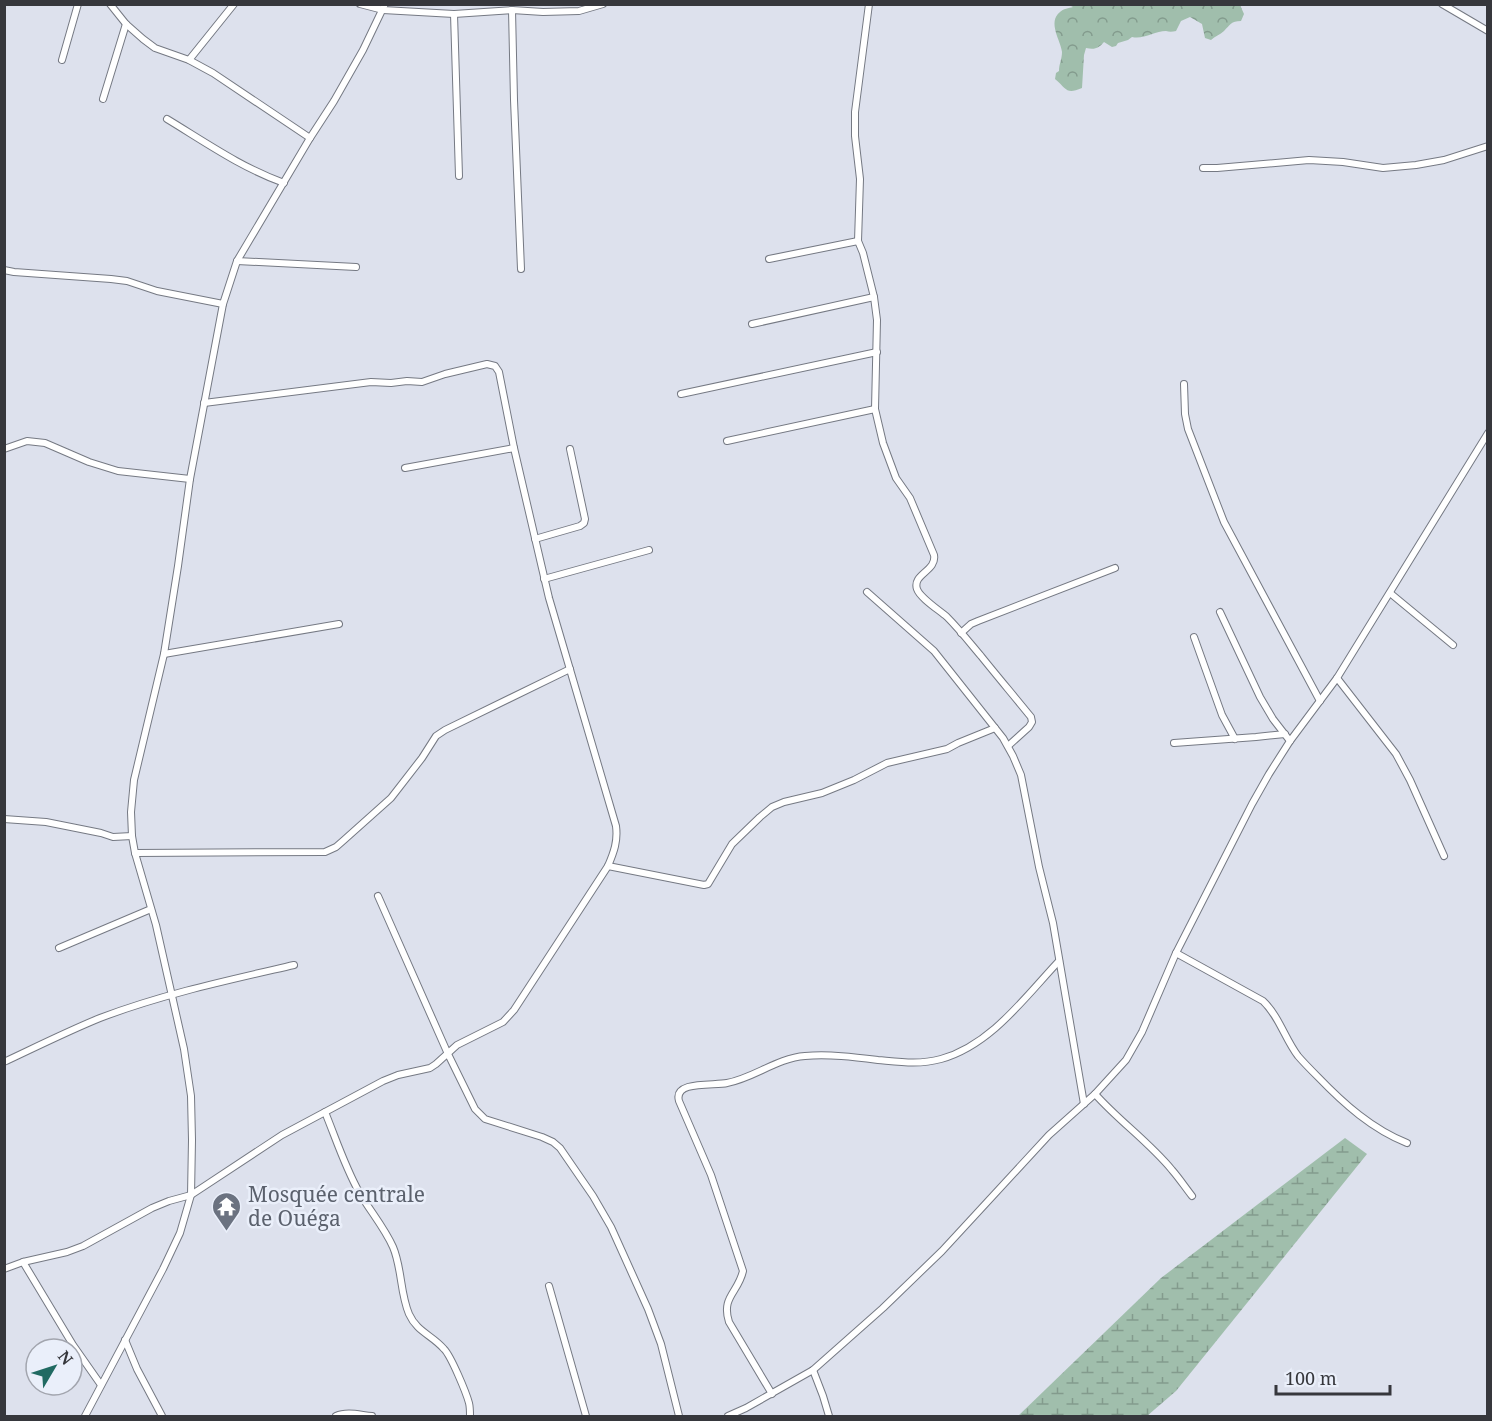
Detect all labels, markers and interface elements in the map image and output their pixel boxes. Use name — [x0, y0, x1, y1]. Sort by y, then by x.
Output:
place label: Mosquée centrale de Ouéga — [248, 1180, 425, 1232]
temple icon: Mosquée centrale de Ouéga — [211, 1190, 243, 1232]
north arrow — [24, 1337, 84, 1397]
text: N — [53, 1346, 78, 1370]
scale bar — [1276, 1358, 1390, 1396]
text: 100 m — [1285, 1366, 1337, 1390]

